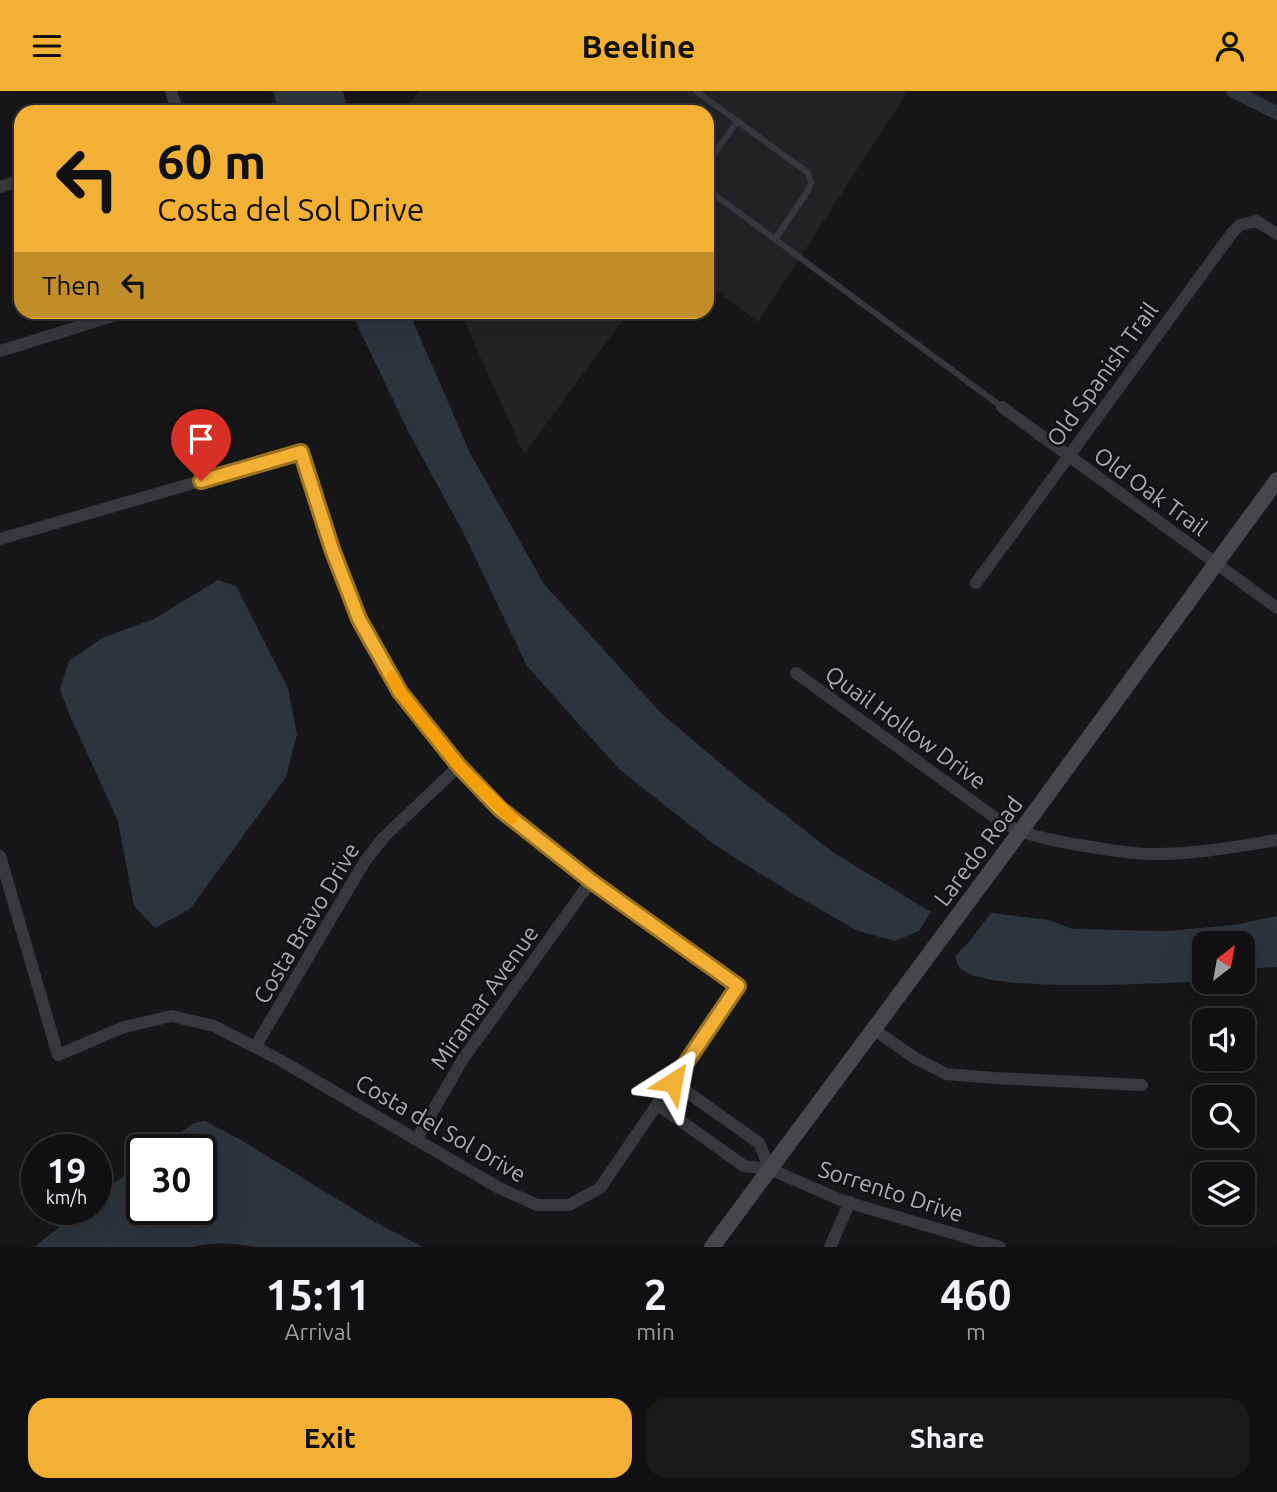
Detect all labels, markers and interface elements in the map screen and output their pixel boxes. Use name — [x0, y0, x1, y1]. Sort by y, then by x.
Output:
icon: menu — [28, 27, 66, 65]
icon: person — [1211, 27, 1249, 65]
text: Beeline — [582, 28, 695, 64]
icon: left — [42, 133, 133, 224]
text: 60 m — [157, 133, 266, 188]
text: Costa del Sol Drive — [157, 191, 424, 227]
icon: left — [115, 266, 153, 304]
text: Then — [42, 271, 101, 300]
street label: Old Spanish Trail — [1042, 297, 1162, 451]
pin — [171, 409, 231, 481]
icon: arrive — [182, 420, 220, 458]
street label: Old Oak Trail — [1090, 442, 1212, 540]
street label: Quail Hollow Drive — [821, 660, 991, 794]
street label: Laredo Road — [929, 792, 1027, 910]
street label: Costa Bravo Drive — [248, 838, 364, 1008]
street label: Miramar Avenue — [425, 921, 543, 1073]
north arrow — [1192, 931, 1255, 994]
map controls — [1192, 931, 1255, 1225]
button: sound — [1192, 1008, 1255, 1071]
position arrow — [636, 1045, 710, 1119]
street label: Costa del Sol Drive — [352, 1069, 530, 1187]
button: search — [1192, 1085, 1255, 1148]
speed limit sign: 30 — [126, 1134, 217, 1225]
text: 19 — [47, 1150, 86, 1190]
street label: Sorrento Drive — [815, 1156, 967, 1226]
button: layers — [1192, 1162, 1255, 1225]
text: km/h — [46, 1187, 87, 1207]
text: 15:11 — [266, 1271, 371, 1318]
text: 2 — [644, 1271, 667, 1318]
text: 460 — [940, 1271, 1011, 1318]
text: Arrival — [285, 1319, 352, 1344]
text: min — [636, 1319, 675, 1344]
text: m — [966, 1319, 986, 1344]
button: Exit — [28, 1398, 632, 1478]
button: Share — [646, 1398, 1249, 1478]

